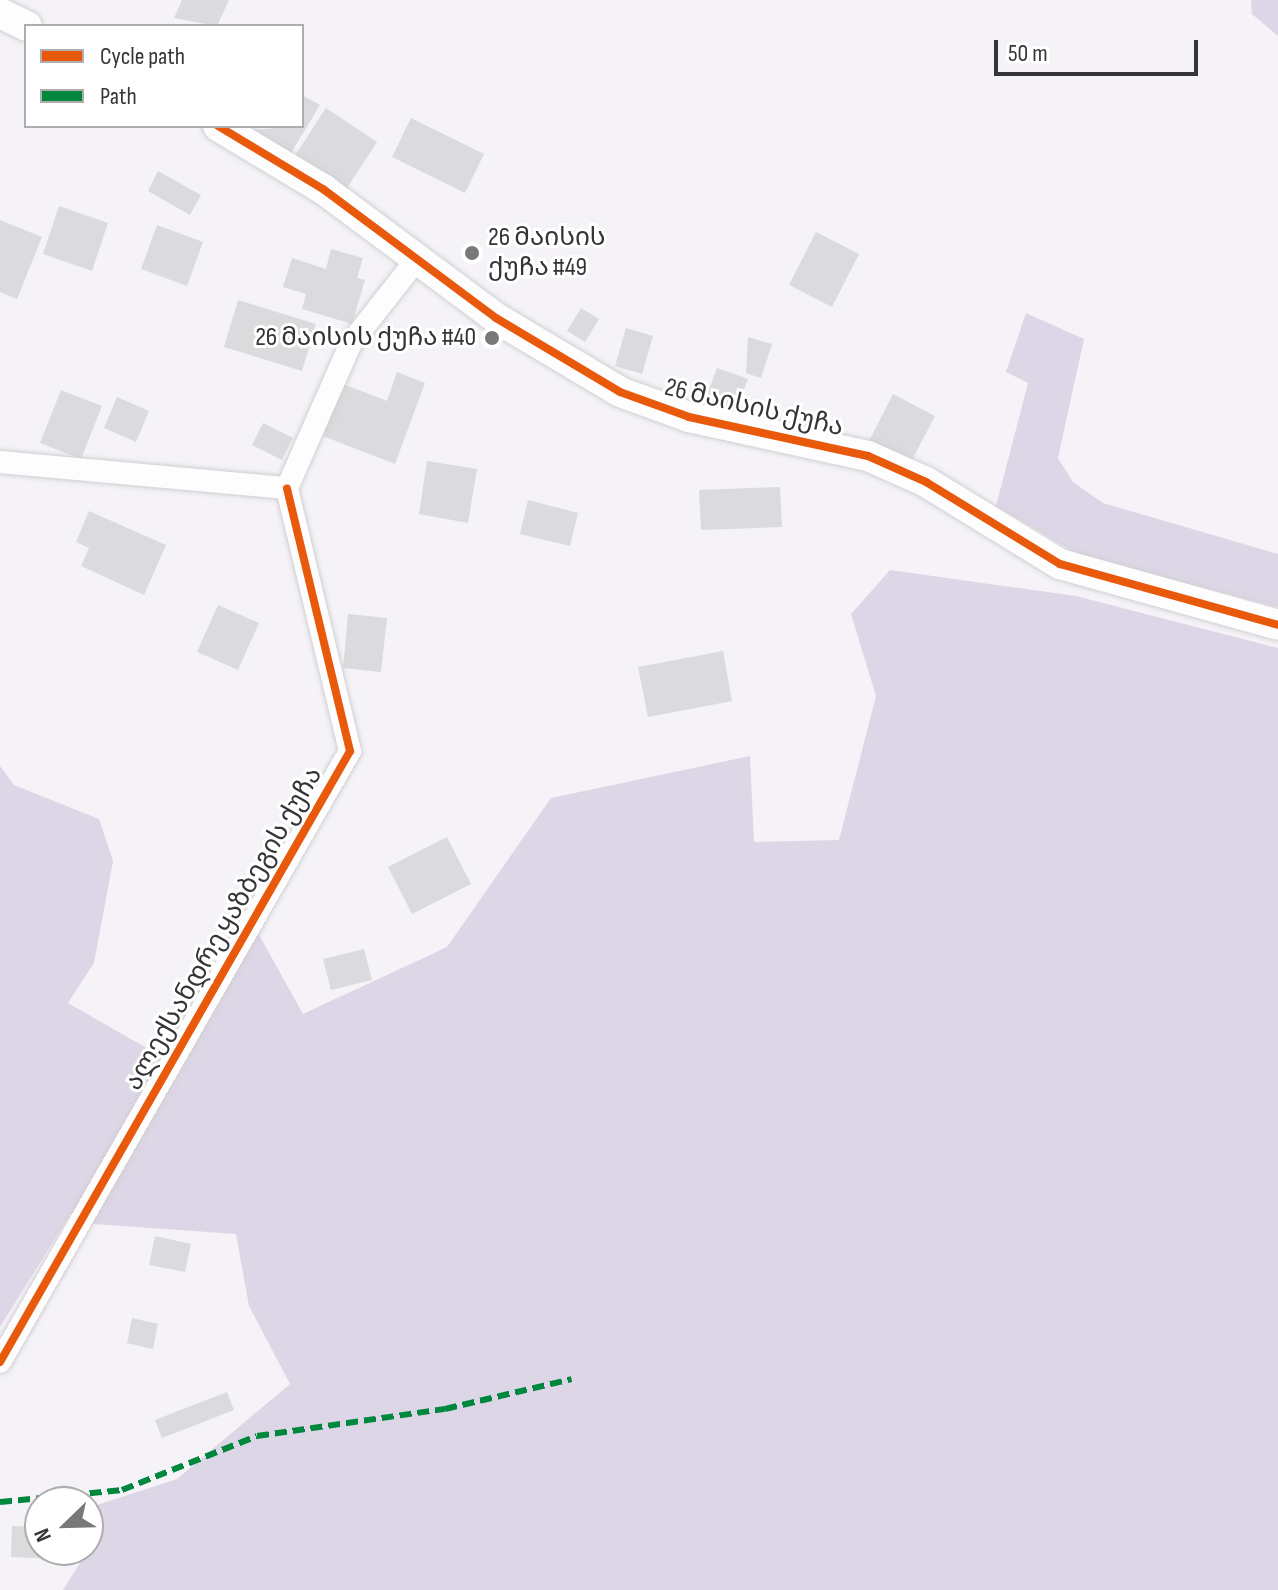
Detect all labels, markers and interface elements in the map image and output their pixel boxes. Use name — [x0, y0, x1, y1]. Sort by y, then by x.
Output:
legend — [24, 24, 304, 128]
scale bar — [998, 24, 1202, 74]
text: 50 m — [1008, 39, 1048, 68]
text: Cycle path — [100, 42, 185, 71]
text: Path — [100, 82, 137, 111]
place label: 26 მაისის ქუჩა #49 — [488, 222, 606, 284]
marker: 26 მაისის ქუჩა #49 — [463, 244, 481, 262]
place label: 26 მაისის ქუჩა #40 — [255, 322, 476, 354]
marker: 26 მაისის ქუჩა #40 — [483, 329, 501, 347]
street label: 26 მაისის ქუჩა — [662, 372, 846, 444]
street label: ალექსანდრე ყაზბეგის ქუჩა — [118, 762, 330, 1096]
north arrow — [24, 1486, 104, 1566]
text: N — [29, 1524, 58, 1545]

